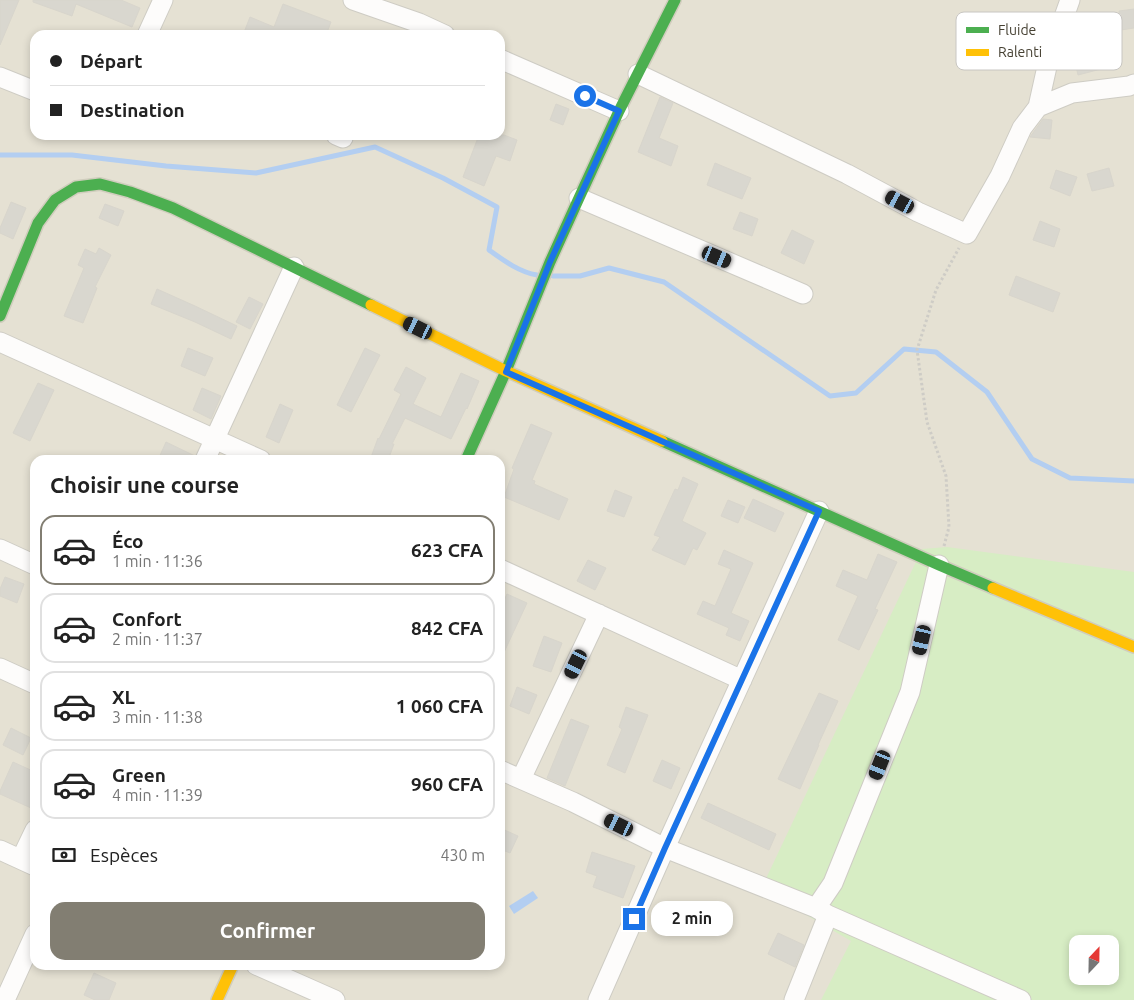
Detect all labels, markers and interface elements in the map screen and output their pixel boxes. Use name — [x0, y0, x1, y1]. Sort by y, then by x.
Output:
legend — [956, 12, 1122, 70]
text: Fluide — [998, 22, 1036, 38]
text: Ralenti — [998, 44, 1042, 60]
text: Départ — [80, 50, 143, 72]
route start — [574, 85, 596, 107]
text: Destination — [80, 99, 185, 121]
car — [883, 188, 916, 216]
car — [700, 244, 733, 270]
car — [401, 315, 434, 341]
text: Choisir une course — [50, 472, 239, 497]
icon: car — [52, 528, 97, 573]
text: Éco — [112, 530, 144, 552]
text: 623 CFA — [411, 539, 483, 561]
text: 1 min · 11:36 — [112, 552, 203, 570]
icon: car — [52, 606, 97, 651]
text: Confort — [112, 608, 182, 630]
text: 842 CFA — [411, 617, 483, 639]
car — [911, 624, 932, 656]
text: 2 min · 11:37 — [112, 630, 203, 648]
car — [562, 647, 589, 681]
icon: car — [52, 684, 97, 729]
text: XL — [112, 686, 135, 708]
text: 1 060 CFA — [396, 695, 483, 717]
text: 3 min · 11:38 — [112, 708, 203, 726]
car — [867, 748, 892, 782]
icon: car — [52, 762, 97, 807]
text: Green — [112, 764, 166, 786]
text: 960 CFA — [411, 773, 483, 795]
text: 4 min · 11:39 — [112, 786, 203, 804]
car — [602, 812, 635, 838]
icon: cash — [50, 841, 78, 869]
text: Espèces — [90, 844, 158, 866]
text: 430 m — [440, 846, 485, 864]
button: Confirmer — [50, 902, 485, 960]
callout: 2 min — [652, 902, 734, 936]
route end — [623, 908, 645, 930]
text: 2 min — [672, 909, 712, 927]
north arrow — [1069, 935, 1119, 985]
map controls — [1069, 935, 1119, 985]

